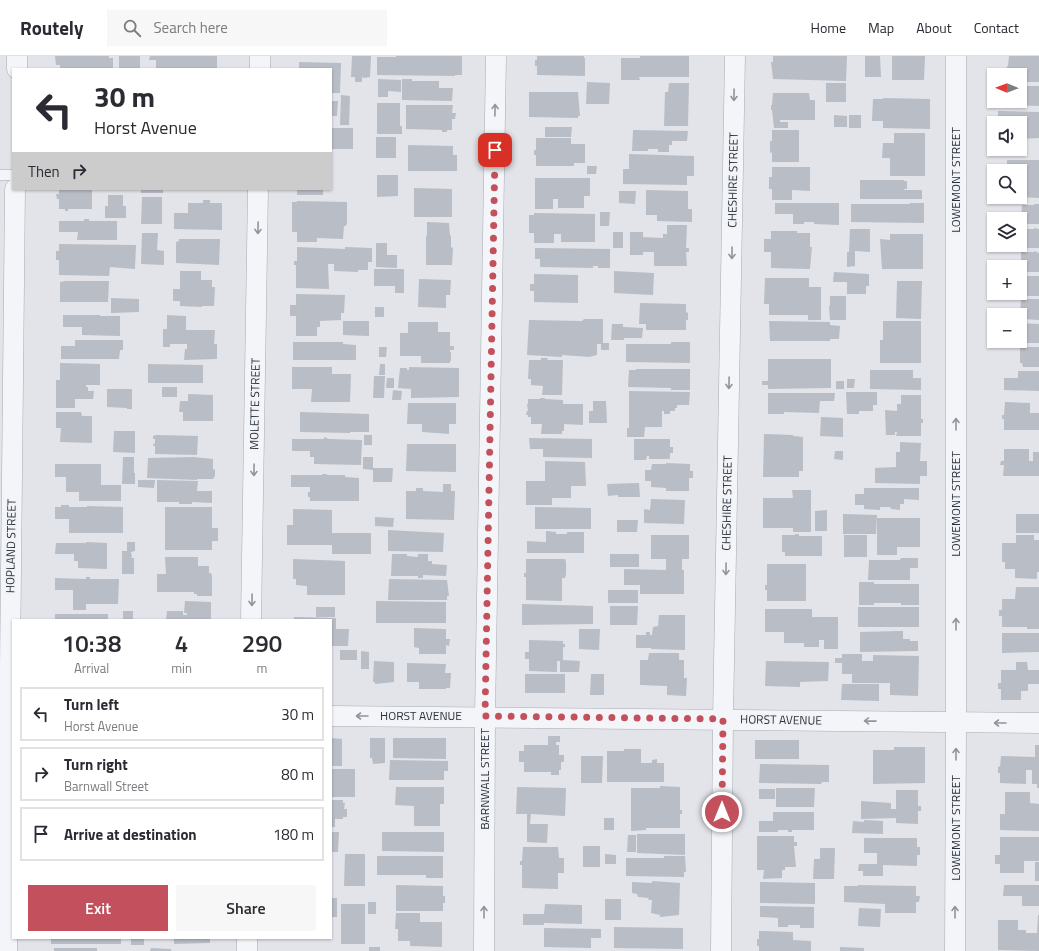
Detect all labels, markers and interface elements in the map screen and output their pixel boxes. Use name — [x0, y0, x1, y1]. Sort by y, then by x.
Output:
search box — [107, 10, 387, 46]
text: Routely — [20, 13, 83, 42]
text: Search here — [153, 16, 228, 39]
icon: search — [121, 17, 143, 39]
text: Home — [811, 17, 846, 38]
text: Map — [868, 17, 894, 38]
text: About — [916, 17, 952, 38]
text: Contact — [974, 17, 1019, 38]
north arrow — [987, 68, 1027, 108]
map controls — [987, 68, 1027, 348]
text: 30 m — [94, 75, 155, 118]
icon: left — [28, 84, 80, 136]
one-way arrow — [731, 88, 738, 101]
one-way arrow — [492, 104, 499, 117]
text: Horst Avenue — [94, 114, 197, 141]
button: sound — [987, 116, 1027, 156]
street label: LOWEMONT STREET — [946, 127, 965, 233]
street label: CHESHIRE STREET — [722, 132, 743, 228]
pin — [478, 133, 512, 167]
icon: arrive — [484, 139, 506, 161]
text: Then — [28, 160, 60, 183]
icon: right — [68, 160, 90, 182]
button: search — [987, 164, 1027, 204]
button: layers — [987, 212, 1027, 252]
one-way arrow — [254, 221, 262, 234]
one-way arrow — [728, 246, 735, 259]
button: + — [987, 260, 1027, 300]
button: − — [987, 308, 1027, 348]
street label: MOLETTE STREET — [244, 357, 265, 450]
one-way arrow — [725, 376, 733, 389]
one-way arrow — [952, 418, 960, 431]
street label: LOWEMONT STREET — [946, 451, 965, 557]
street label: CHESHIRE STREET — [716, 455, 737, 551]
one-way arrow — [250, 463, 258, 476]
street label: HOPLAND STREET — [0, 498, 21, 593]
one-way arrow — [722, 562, 730, 575]
one-way arrow — [248, 593, 256, 606]
one-way arrow — [952, 618, 960, 631]
text: 10:38 — [62, 625, 121, 661]
text: 4 — [175, 625, 188, 661]
text: 290 — [242, 625, 282, 661]
text: Arrival — [74, 658, 109, 678]
text: min — [171, 658, 192, 678]
text: m — [257, 658, 267, 678]
text: Turn left — [64, 693, 119, 716]
icon: left — [30, 703, 52, 725]
text: 30 m — [281, 703, 314, 726]
street label: HORST AVENUE — [380, 706, 462, 725]
street label: HORST AVENUE — [740, 709, 822, 730]
one-way arrow — [356, 712, 369, 720]
text: Horst Avenue — [64, 716, 138, 736]
one-way arrow — [864, 717, 877, 725]
one-way arrow — [994, 719, 1007, 727]
street label: BARNWALL STREET — [475, 728, 494, 830]
one-way arrow — [952, 748, 960, 761]
text: Turn right — [64, 753, 128, 776]
icon: right — [30, 763, 52, 785]
text: 80 m — [281, 763, 314, 786]
street label: LOWEMONT STREET — [946, 775, 965, 881]
text: Barnwall Street — [64, 776, 149, 796]
position arrow — [701, 791, 743, 833]
icon: arrive — [30, 823, 52, 845]
text: Arrive at destination — [64, 823, 197, 846]
text: 180 m — [273, 823, 314, 846]
button: Exit — [28, 885, 168, 931]
button: Share — [176, 885, 316, 931]
one-way arrow — [480, 906, 488, 919]
one-way arrow — [951, 906, 959, 919]

